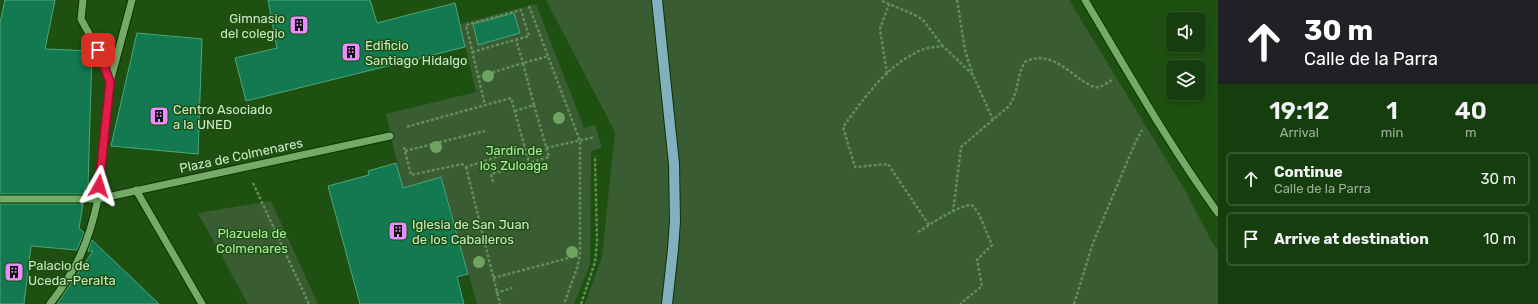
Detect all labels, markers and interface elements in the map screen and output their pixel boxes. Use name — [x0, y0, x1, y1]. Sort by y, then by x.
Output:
place label: Gimnasio del colegio — [220, 11, 285, 42]
map controls — [1166, 12, 1206, 100]
button: sound — [1166, 12, 1206, 52]
building icon: Gimnasio del colegio — [288, 14, 310, 36]
text: 30 m — [1304, 14, 1373, 47]
icon: ahead — [1238, 16, 1290, 68]
pin — [81, 33, 115, 67]
place label: Edificio Santiago Hidalgo — [365, 38, 468, 69]
icon: arrive — [87, 39, 109, 61]
building icon: Edificio Santiago Hidalgo — [340, 41, 362, 63]
text: Calle de la Parra — [1304, 48, 1438, 70]
button: layers — [1166, 60, 1206, 100]
text: 19:12 — [1269, 97, 1329, 125]
text: 1 — [1386, 97, 1398, 125]
text: 40 — [1455, 97, 1487, 125]
place label: Centro Asociado a la UNED — [173, 102, 272, 132]
building icon: Centro Asociado a la UNED — [148, 105, 170, 127]
text: Arrival — [1280, 125, 1319, 140]
text: min — [1381, 125, 1403, 140]
text: m — [1465, 125, 1476, 140]
street label: Plaza de Colmenares — [178, 135, 305, 176]
park label: Jardín de los Zuloaga — [480, 143, 548, 174]
text: Continue — [1274, 163, 1343, 181]
position arrow — [78, 165, 120, 207]
icon: ahead — [1240, 168, 1262, 190]
text: 30 m — [1480, 170, 1516, 188]
text: Calle de la Parra — [1274, 181, 1371, 196]
place label: Iglesia de San Juan de los Caballeros — [412, 217, 529, 247]
building icon: Iglesia de San Juan de los Caballeros — [387, 220, 409, 242]
park label: Plazuela de Colmenares — [216, 226, 288, 256]
icon: arrive — [1240, 228, 1262, 250]
text: Arrive at destination — [1274, 230, 1429, 248]
text: 10 m — [1483, 230, 1516, 248]
place label: Palacio de Uceda-Peralta — [28, 258, 116, 288]
building icon: Palacio de Uceda-Peralta — [3, 261, 25, 283]

